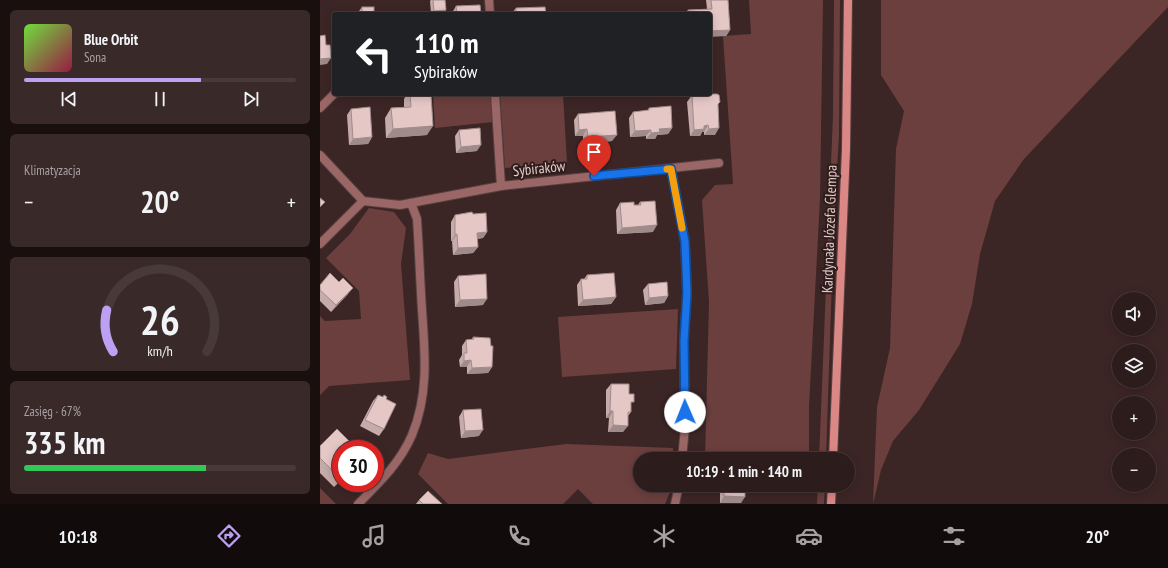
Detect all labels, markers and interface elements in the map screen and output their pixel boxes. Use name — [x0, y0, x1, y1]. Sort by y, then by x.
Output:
text: 110 m — [414, 24, 478, 61]
icon: left — [348, 28, 400, 80]
text: Blue Orbit — [84, 30, 138, 49]
text: Sona — [84, 49, 106, 66]
text: Sybiraków — [414, 60, 477, 83]
icon: previous — [58, 88, 80, 110]
icon: pause — [149, 88, 171, 110]
icon: next — [240, 88, 262, 110]
pin — [577, 135, 611, 176]
icon: arrive — [583, 141, 605, 163]
street label: Sybiraków — [512, 156, 566, 180]
text: Klimatyzacja — [24, 162, 81, 179]
street label: Kardynała Józefa Glempa — [817, 165, 841, 293]
text: 20° — [140, 182, 180, 221]
text: − — [24, 188, 33, 216]
text: + — [287, 188, 296, 216]
map controls — [1112, 292, 1156, 492]
button: sound — [1112, 292, 1156, 336]
text: 26 — [140, 293, 180, 346]
text: km/h — [147, 340, 173, 359]
button: layers — [1112, 344, 1156, 388]
position arrow — [664, 391, 706, 433]
button: + — [1112, 396, 1156, 440]
text: Zasięg · 67% — [24, 403, 81, 420]
text: 335 km — [24, 423, 105, 462]
speed limit sign: 30 — [332, 440, 384, 492]
button: − — [1112, 448, 1156, 492]
text: 10:19 · 1 min · 140 m — [686, 462, 802, 481]
icon: directions — [215, 522, 243, 550]
icon: music — [360, 522, 388, 550]
icon: phone — [505, 522, 533, 550]
icon: climate — [650, 522, 678, 550]
icon: car — [795, 522, 823, 550]
icon: filters — [940, 522, 968, 550]
text: 10:18 — [59, 525, 98, 548]
text: 20° — [1086, 525, 1109, 548]

